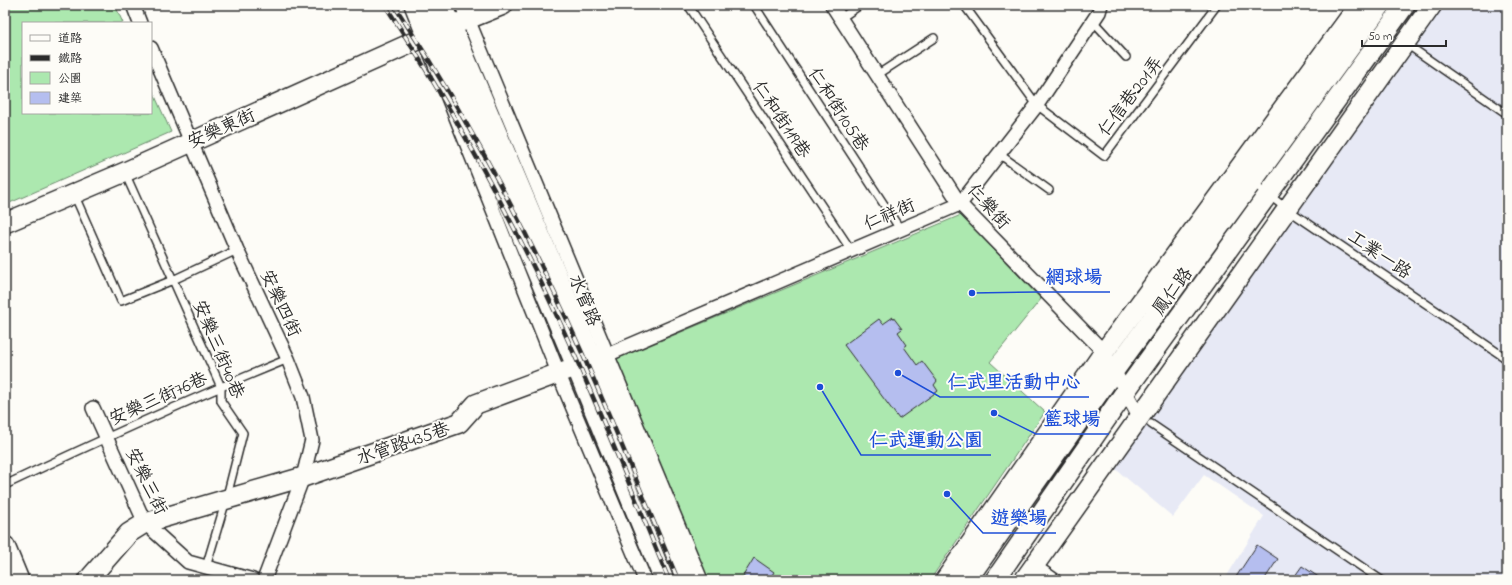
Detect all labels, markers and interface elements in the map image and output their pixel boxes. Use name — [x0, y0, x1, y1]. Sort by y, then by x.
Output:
legend — [22, 22, 152, 114]
scale bar — [1362, 22, 1446, 48]
text: 50 m — [1368, 28, 1392, 46]
text: 道路 — [58, 30, 82, 48]
text: 鐵路 — [58, 50, 82, 68]
street label: 仁信巷201弄 — [1093, 52, 1170, 143]
street label: 仁和街105巷 — [800, 63, 874, 157]
text: 公園 — [58, 70, 82, 88]
street label: 仁和街119巷 — [745, 76, 816, 164]
text: 建築 — [58, 90, 82, 108]
street label: 安樂東街 — [184, 103, 260, 156]
street label: 仁樂街 — [960, 179, 1015, 236]
street label: 仁祥街 — [860, 193, 920, 238]
street label: 工業一路 — [1342, 225, 1416, 287]
callout: 網球場 — [1037, 261, 1110, 292]
street label: 鳳仁路 — [1147, 263, 1200, 322]
text: 網球場 — [1045, 265, 1103, 292]
street label: 安樂四街 — [252, 266, 306, 342]
street label: 水管路 — [561, 271, 606, 331]
street label: 安樂三街40巷 — [185, 296, 250, 403]
callout: 仁武里活動中心 — [940, 366, 1089, 397]
street label: 安樂三街76巷 — [105, 367, 212, 433]
text: 仁武里活動中心 — [947, 370, 1081, 397]
callout: 籃球場 — [1036, 403, 1109, 434]
text: 籃球場 — [1043, 407, 1101, 434]
street label: 水管路435巷 — [353, 417, 454, 473]
callout: 仁武運動公園 — [861, 424, 991, 455]
text: 仁武運動公園 — [869, 428, 983, 455]
street label: 安樂三街 — [118, 444, 173, 520]
callout: 遊樂場 — [983, 502, 1056, 533]
text: 遊樂場 — [990, 506, 1048, 533]

